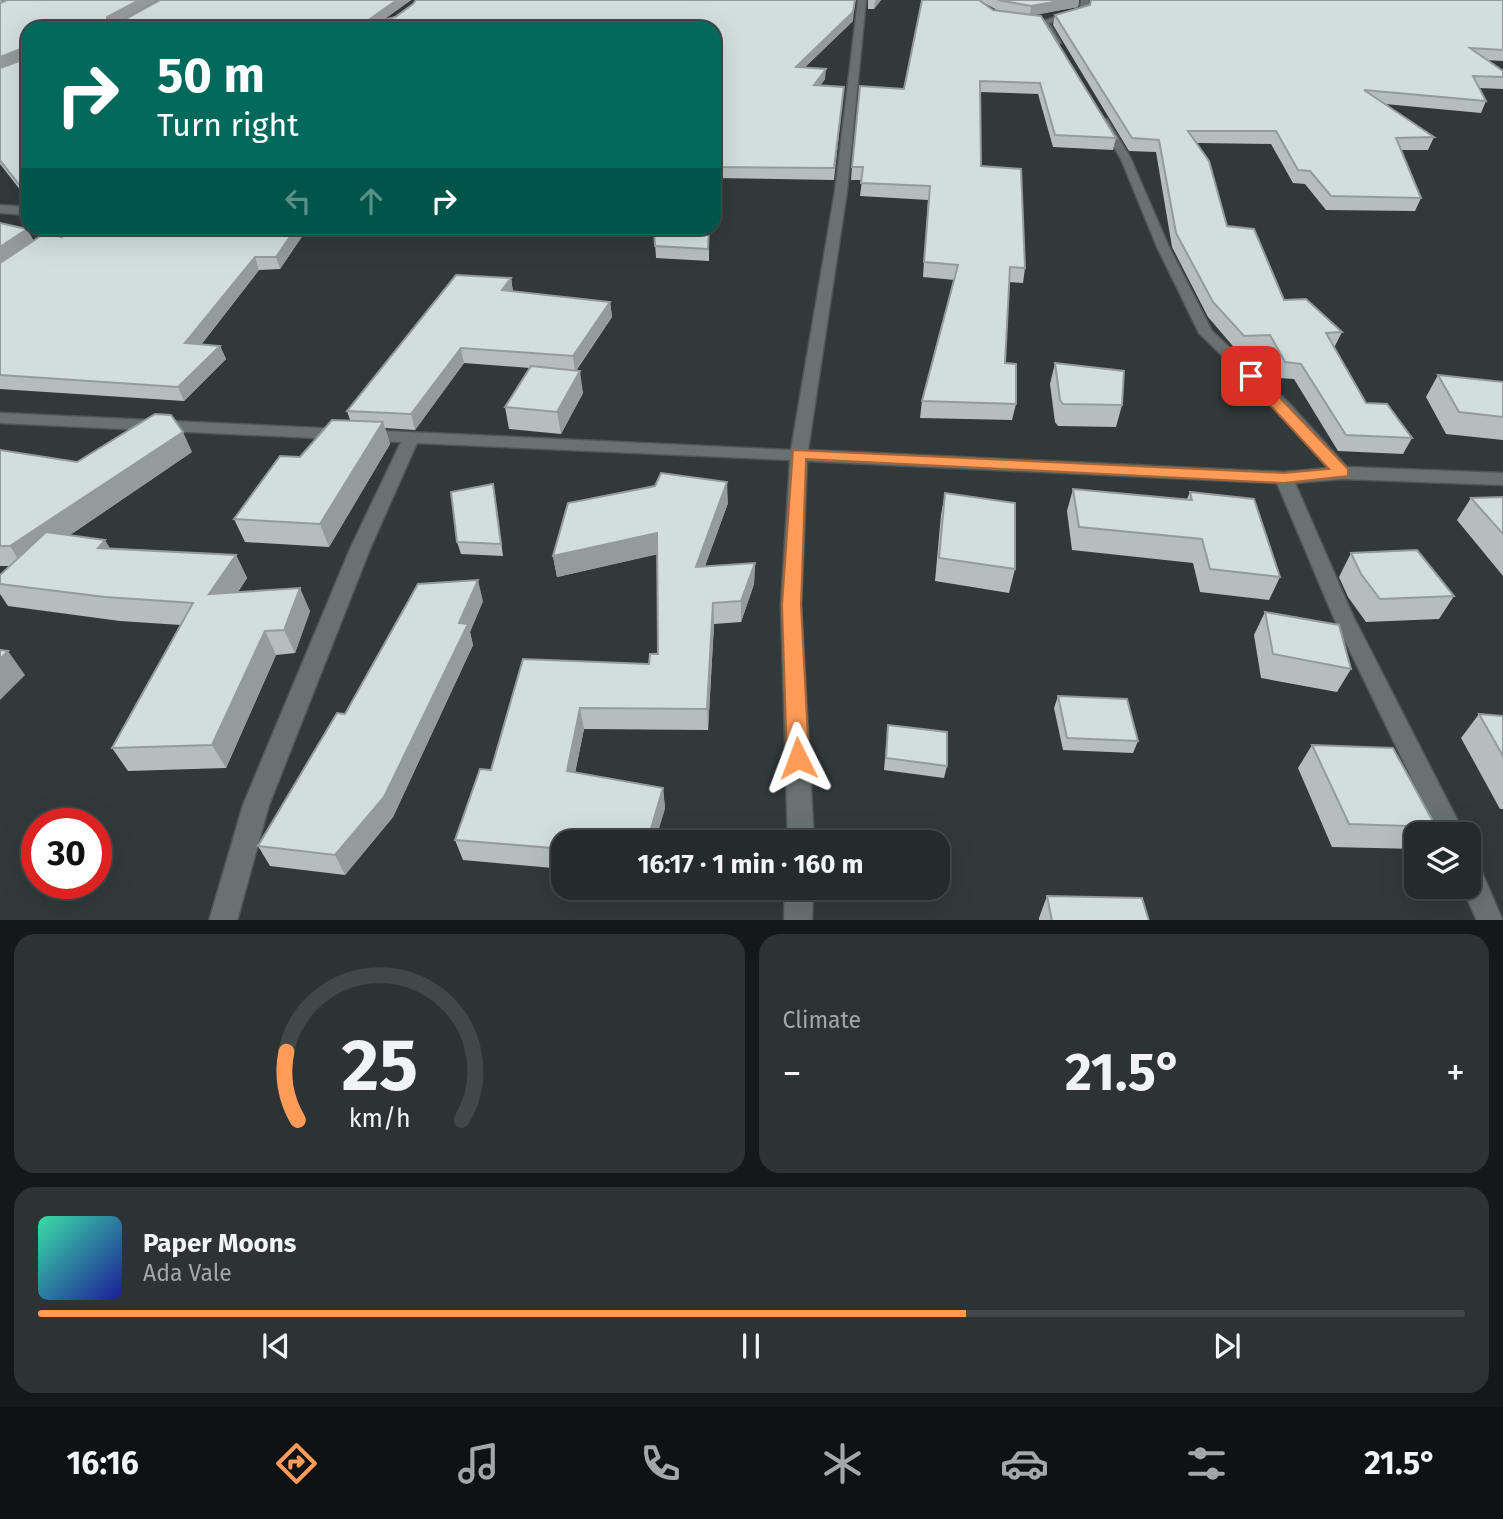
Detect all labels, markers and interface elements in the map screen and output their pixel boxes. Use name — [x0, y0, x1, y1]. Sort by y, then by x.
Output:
text: 50 m — [157, 46, 265, 105]
icon: right — [42, 49, 133, 140]
text: Turn right — [157, 106, 299, 144]
icon: left — [279, 182, 317, 220]
icon: ahead — [352, 182, 390, 220]
icon: right — [425, 182, 463, 220]
pin — [1221, 346, 1281, 406]
icon: arrive — [1232, 357, 1270, 395]
position arrow — [761, 721, 835, 795]
speed limit sign: 30 — [21, 808, 112, 899]
map controls — [1404, 822, 1481, 899]
button: layers — [1404, 822, 1481, 899]
text: 16:17 · 1 min · 160 m — [637, 849, 864, 880]
text: Climate — [783, 1006, 861, 1034]
text: 25 — [341, 1022, 418, 1109]
text: 21.5° — [1065, 1041, 1182, 1104]
text: − — [783, 1050, 802, 1096]
text: + — [1446, 1050, 1465, 1096]
text: km/h — [348, 1103, 410, 1133]
text: Paper Moons — [143, 1228, 296, 1259]
text: Ada Vale — [143, 1259, 232, 1287]
icon: previous — [257, 1327, 295, 1365]
icon: pause — [732, 1327, 770, 1365]
icon: next — [1208, 1327, 1246, 1365]
icon: directions — [272, 1439, 321, 1488]
icon: music — [454, 1439, 503, 1488]
icon: phone — [636, 1439, 685, 1488]
icon: climate — [818, 1439, 867, 1488]
icon: car — [1000, 1439, 1049, 1488]
icon: filters — [1182, 1439, 1231, 1488]
text: 16:16 — [67, 1444, 139, 1482]
text: 21.5° — [1364, 1444, 1436, 1482]

